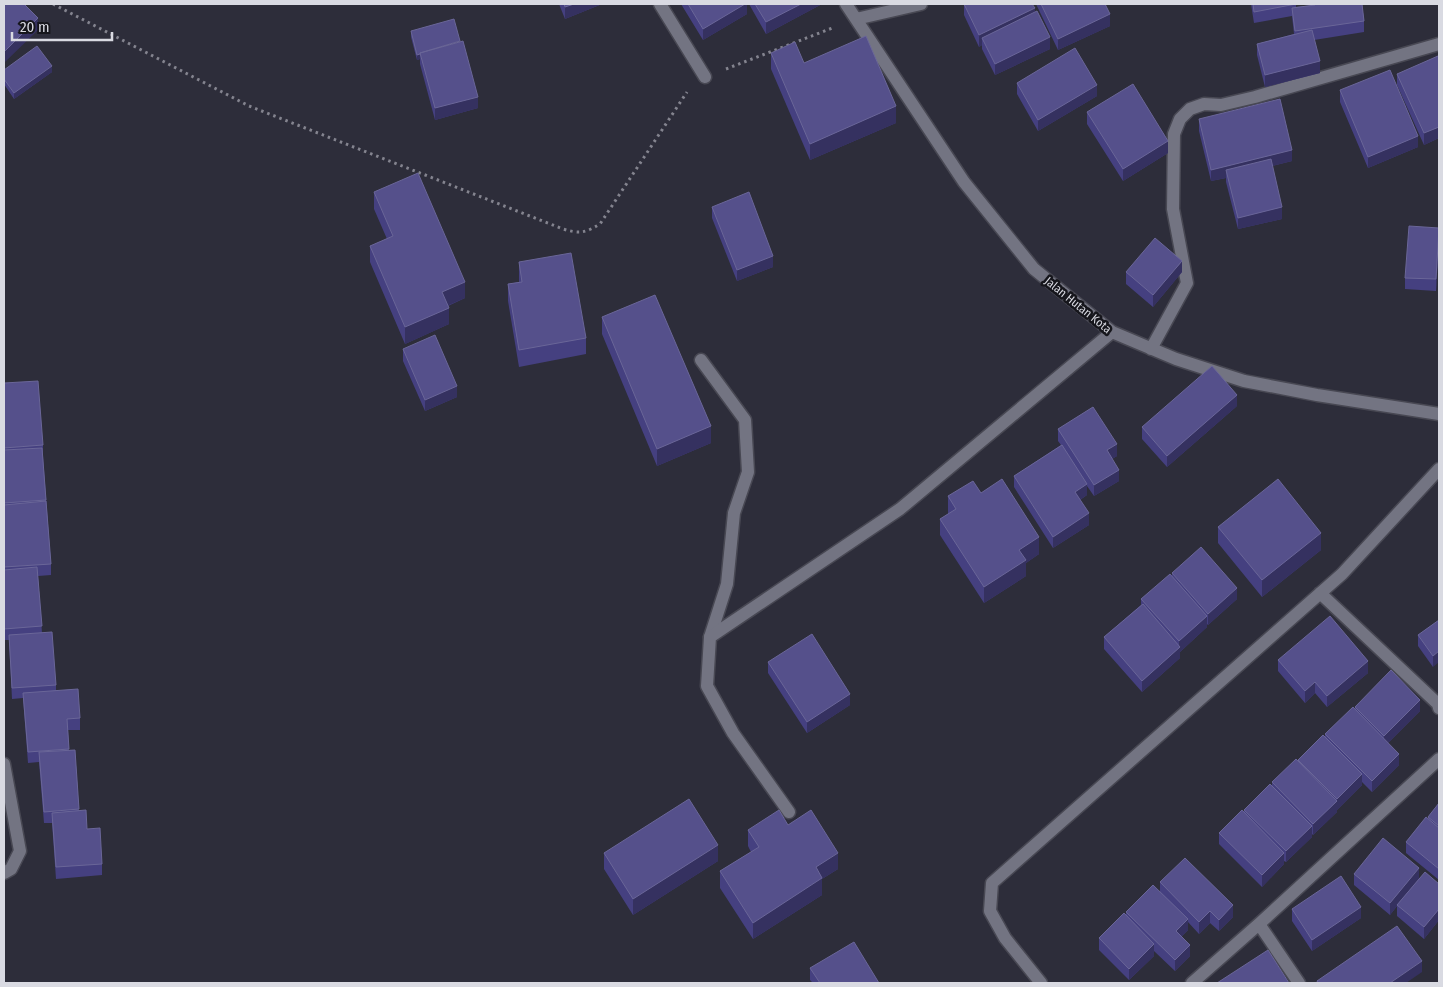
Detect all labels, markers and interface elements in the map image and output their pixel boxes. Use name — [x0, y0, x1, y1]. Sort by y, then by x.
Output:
scale bar — [12, 10, 112, 42]
text: 20 m — [20, 18, 50, 36]
street label: Jalan Hutan Kota — [1042, 274, 1114, 336]

